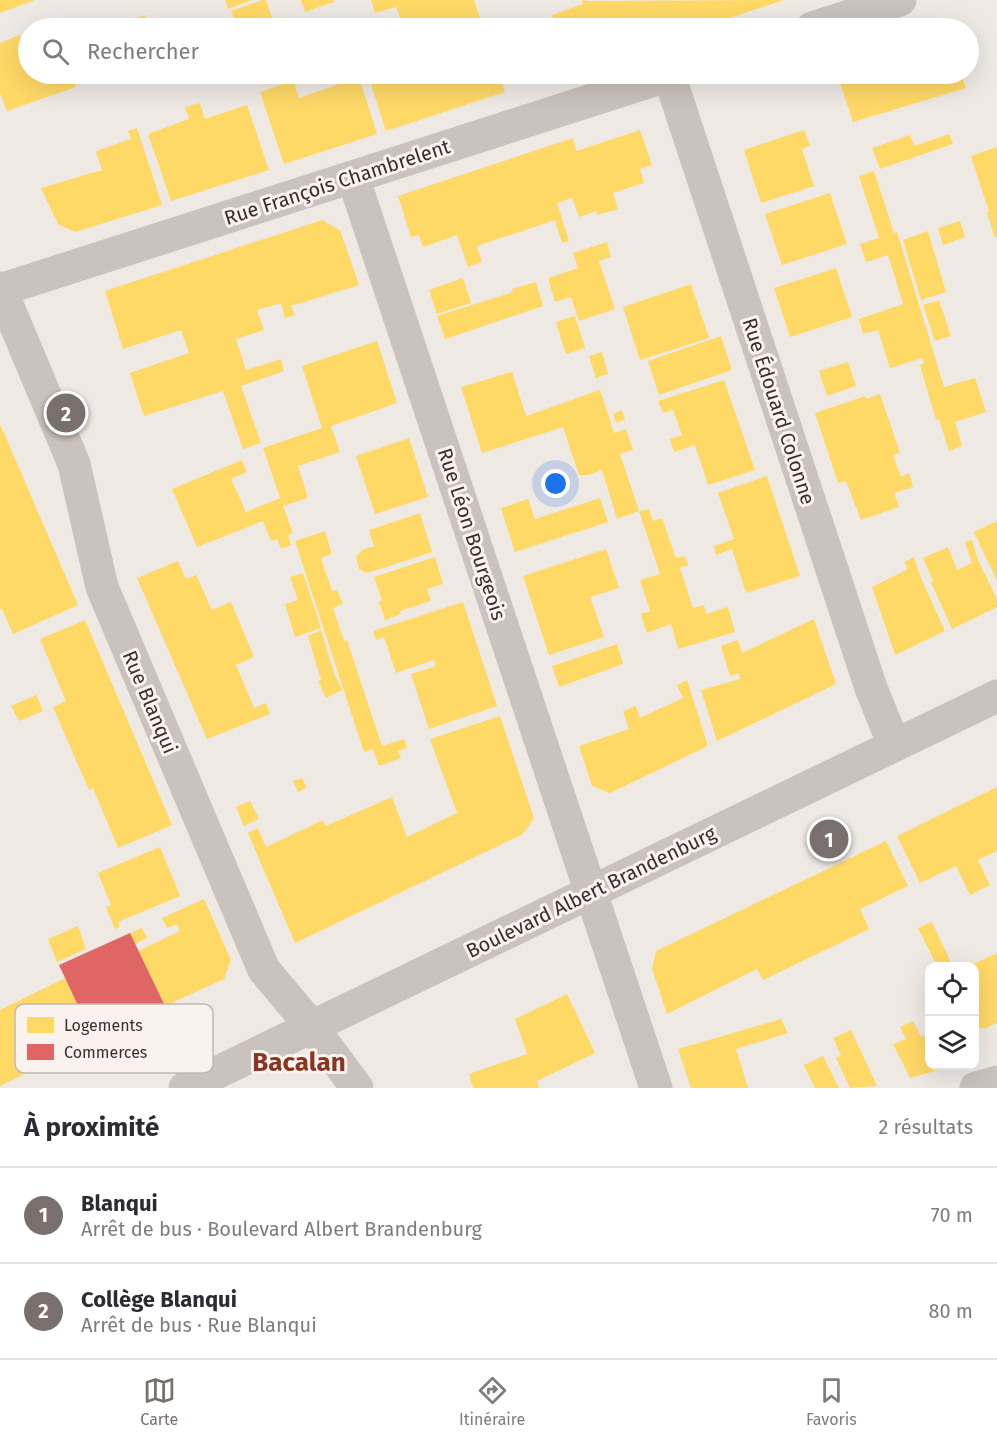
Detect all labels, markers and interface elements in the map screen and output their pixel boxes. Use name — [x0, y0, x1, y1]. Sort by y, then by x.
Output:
search box — [18, 18, 979, 84]
icon: search — [39, 35, 72, 68]
text: Rechercher — [87, 38, 199, 65]
street label: Rue François Chambrelent — [221, 134, 454, 231]
street label: Rue Édouard Colonne — [737, 315, 821, 507]
pin: 2 — [46, 390, 86, 436]
street label: Rue Léon Bourgeois — [433, 445, 511, 623]
your location — [541, 469, 570, 498]
street label: Rue Blanqui — [118, 647, 182, 757]
pin: 1 — [810, 816, 848, 862]
street label: Boulevard Albert Brandenburg — [462, 821, 720, 963]
map controls — [925, 962, 979, 1070]
button: locate — [925, 962, 979, 1016]
legend — [15, 1004, 213, 1073]
text: Logements — [64, 1016, 143, 1035]
button: layers — [925, 1016, 979, 1070]
text: Commerces — [64, 1043, 147, 1062]
district label: Bacalan — [252, 1047, 346, 1078]
text: À proximité — [24, 1112, 159, 1143]
text: 2 résultats — [878, 1115, 973, 1139]
text: Blanqui — [81, 1190, 158, 1217]
text: 1 — [39, 1203, 48, 1227]
text: 70 m — [931, 1203, 973, 1227]
text: Arrêt de bus · Boulevard Albert Brandenburg — [81, 1217, 482, 1241]
text: Collège Blanqui — [81, 1286, 237, 1313]
text: 2 — [38, 1299, 49, 1323]
text: 80 m — [928, 1299, 973, 1323]
text: Arrêt de bus · Rue Blanqui — [81, 1313, 317, 1337]
tab: Carte — [140, 1374, 178, 1429]
tab: Itinéraire — [459, 1374, 525, 1429]
tab: Favoris — [806, 1374, 857, 1429]

